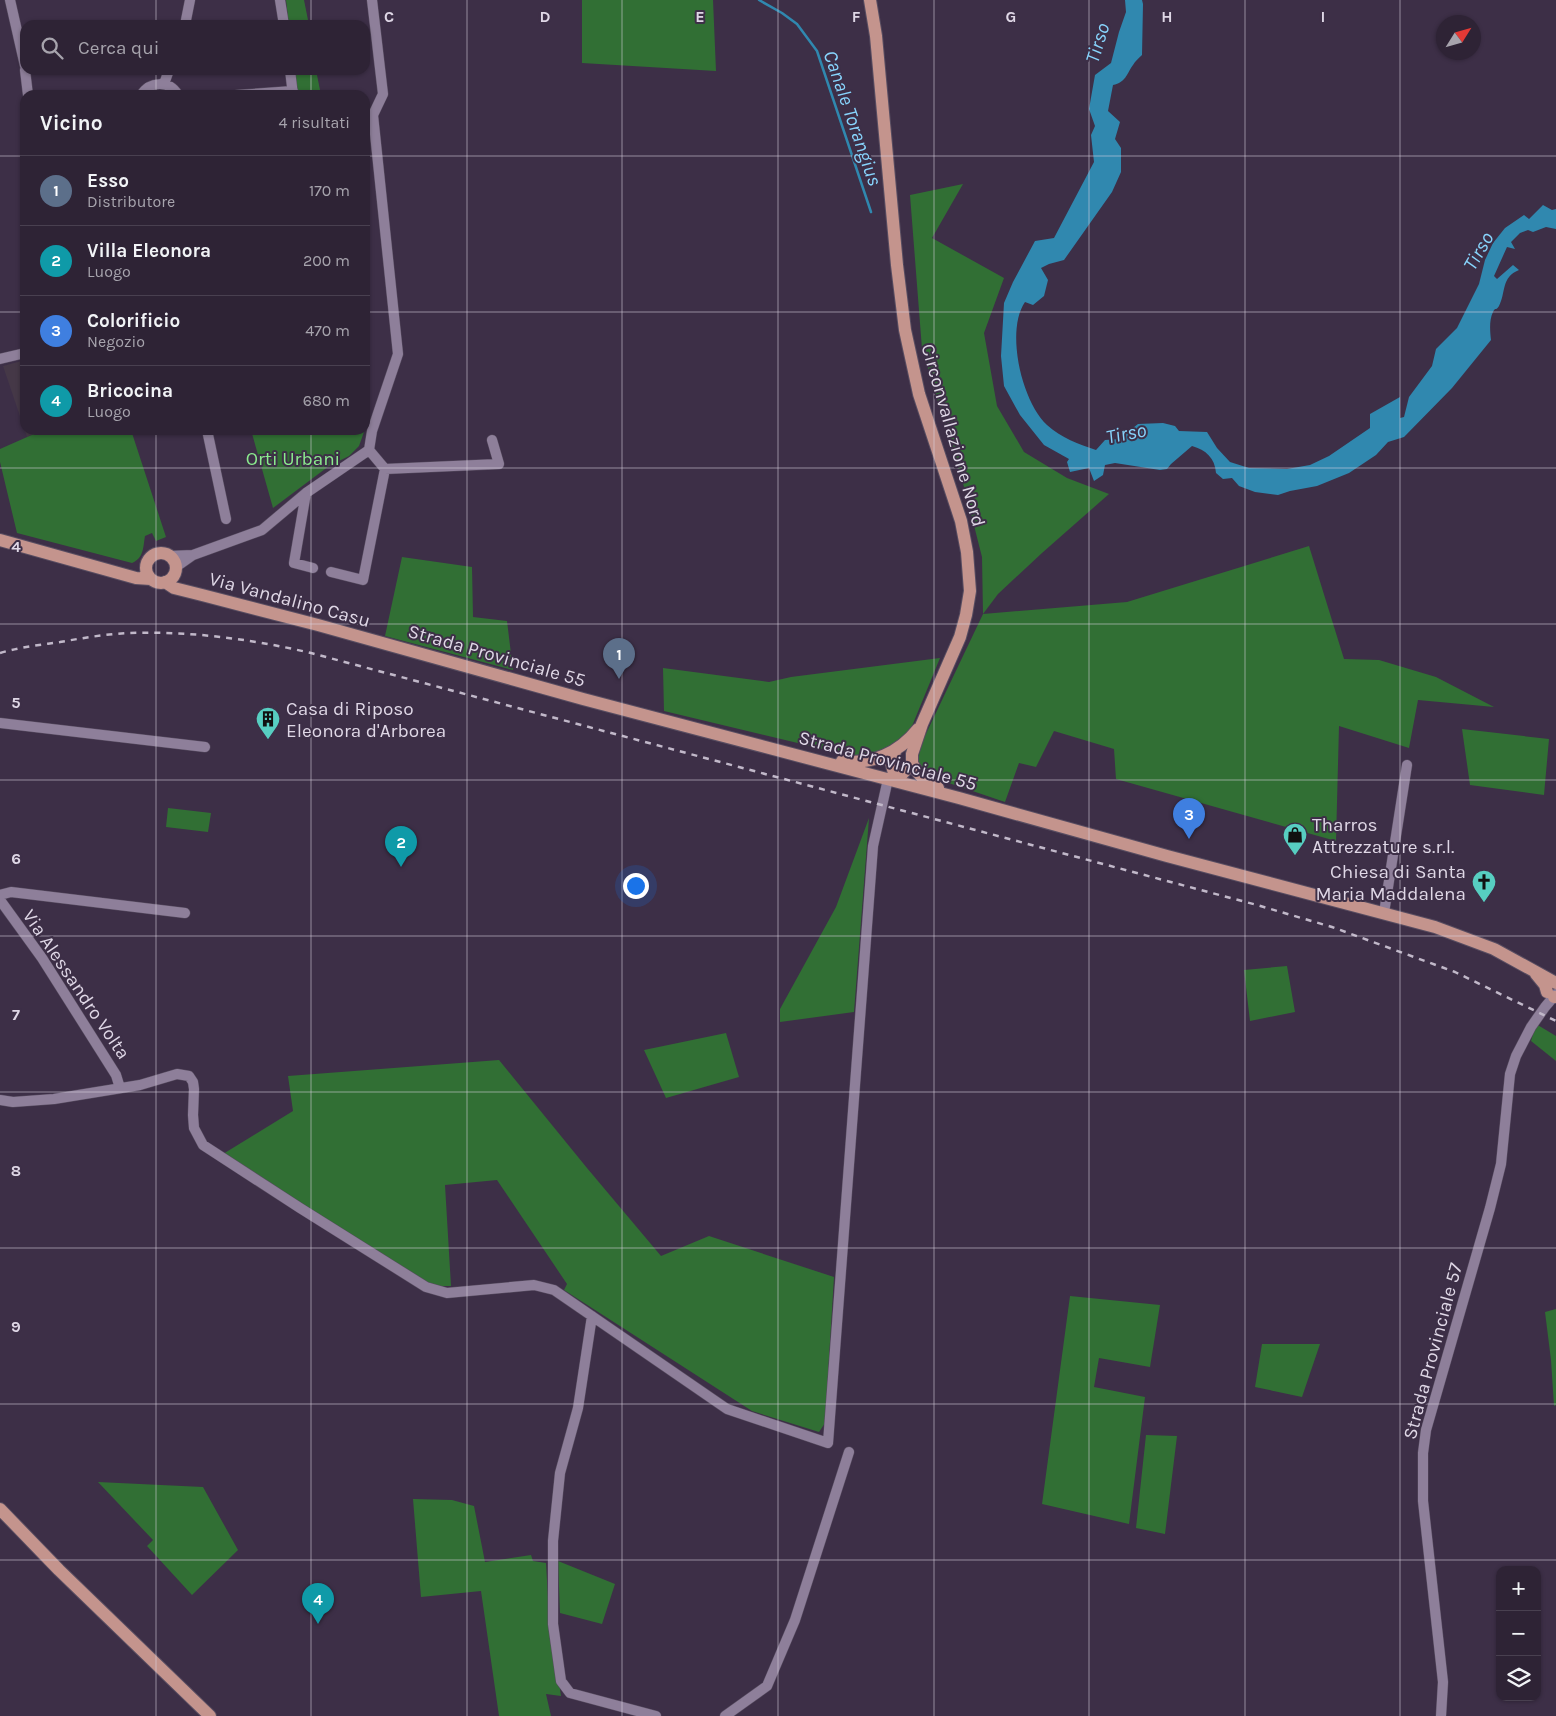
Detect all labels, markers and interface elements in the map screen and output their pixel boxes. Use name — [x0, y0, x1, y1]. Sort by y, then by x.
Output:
text: C — [384, 7, 394, 26]
text: D — [540, 7, 551, 26]
text: E — [695, 7, 705, 26]
text: F — [852, 7, 861, 26]
text: G — [1006, 7, 1016, 26]
text: H — [1161, 7, 1173, 26]
text: I — [1321, 7, 1325, 26]
north arrow — [1436, 15, 1481, 60]
search box — [20, 20, 370, 75]
water label: Tirso — [1081, 20, 1114, 66]
icon: search — [38, 34, 66, 62]
text: Cerca qui — [78, 37, 159, 59]
water label: Canale Torangius — [819, 47, 886, 189]
text: Vicino — [40, 111, 103, 135]
text: 4 risultati — [279, 113, 350, 132]
text: Esso — [87, 170, 129, 192]
text: 1 — [53, 181, 59, 200]
text: 170 m — [309, 181, 350, 200]
text: Distributore — [87, 192, 175, 211]
water label: Tirso — [1458, 228, 1499, 275]
text: Villa Eleonora — [87, 240, 211, 262]
text: 2 — [51, 251, 61, 270]
text: 200 m — [303, 251, 350, 270]
text: Luogo — [87, 262, 131, 281]
text: Colorificio — [87, 310, 180, 332]
text: 3 — [51, 321, 61, 340]
text: 470 m — [305, 321, 350, 340]
text: Negozio — [87, 332, 145, 351]
street label: Circonvallazione Nord — [916, 341, 990, 529]
text: Bricocina — [87, 380, 173, 402]
text: 4 — [51, 391, 61, 410]
text: 680 m — [303, 391, 350, 410]
text: Luogo — [87, 402, 131, 421]
water label: Tirso — [1104, 418, 1148, 449]
park label: Orti Urbani — [246, 448, 340, 470]
text: 4 — [11, 537, 21, 556]
street label: Via Vandalino Casu — [207, 568, 373, 632]
street label: Strada Provinciale 55 — [405, 620, 588, 692]
pin: 1 — [603, 638, 635, 679]
text: 5 — [11, 693, 21, 712]
place label: Casa di Riposo Eleonora d'Arborea — [286, 698, 446, 742]
building icon: Casa di Riposo Eleonora d'Arborea — [255, 706, 281, 740]
street label: Strada Provinciale 55 — [796, 727, 979, 795]
pin: 3 — [1173, 798, 1205, 839]
place label: Tharros Attrezzature s.r.l. — [1312, 814, 1454, 858]
shop icon: Tharros Attrezzature s.r.l. — [1282, 822, 1308, 856]
pin: 2 — [385, 826, 417, 867]
text: 6 — [11, 849, 21, 868]
place label: Chiesa di Santa Maria Maddalena — [1315, 861, 1466, 905]
church icon: Chiesa di Santa Maria Maddalena — [1471, 869, 1497, 903]
your location — [623, 873, 649, 899]
street label: Via Alessandro Volta — [18, 906, 134, 1064]
text: 7 — [12, 1005, 20, 1024]
text: 8 — [11, 1161, 21, 1180]
street label: Strada Provinciale 57 — [1399, 1261, 1467, 1442]
text: 9 — [11, 1317, 21, 1336]
map controls — [1496, 1566, 1541, 1701]
button: + — [1496, 1566, 1541, 1611]
pin: 4 — [302, 1583, 334, 1624]
button: − — [1496, 1611, 1541, 1656]
button: layers — [1496, 1656, 1541, 1701]

